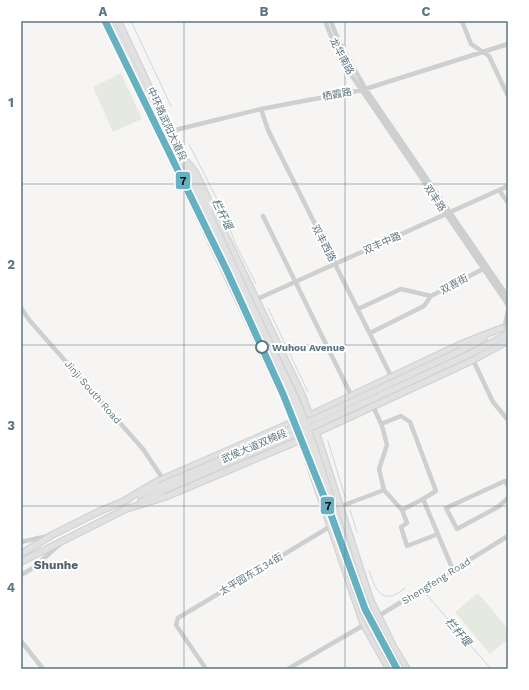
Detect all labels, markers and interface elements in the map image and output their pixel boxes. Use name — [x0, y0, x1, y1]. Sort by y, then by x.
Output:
text: A — [99, 4, 108, 19]
text: B — [260, 4, 269, 19]
text: C — [422, 4, 431, 19]
street label: 龙华南路 — [328, 36, 356, 76]
street label: 中环路武阳大道段 — [145, 85, 189, 163]
street label: 栖霞路 — [321, 86, 353, 102]
text: 1 — [8, 95, 14, 110]
line badge: 7 — [175, 171, 191, 190]
text: 7 — [180, 175, 187, 188]
street label: 双丰路 — [422, 182, 448, 214]
water label: 栏杆堰 — [209, 196, 236, 233]
street label: 双丰西路 — [310, 223, 338, 263]
street label: 双丰中路 — [361, 230, 403, 256]
text: 2 — [7, 257, 15, 272]
street label: 双喜街 — [438, 272, 470, 296]
marker: Wuhou Avenue — [255, 340, 269, 354]
place label: Wuhou Avenue — [272, 342, 345, 353]
street label: Jinji South Road — [63, 358, 123, 426]
text: 3 — [7, 418, 15, 433]
street label: 武侯大道双楠段 — [220, 427, 288, 465]
line badge: 7 — [320, 496, 335, 515]
text: 7 — [325, 500, 332, 513]
street label: 太平园东五34街 — [217, 551, 285, 597]
street label: Shengfeng Road — [400, 555, 472, 607]
district label: Shunhe — [34, 558, 78, 572]
text: 4 — [7, 580, 16, 595]
water label: 栏杆堰 — [442, 615, 475, 650]

